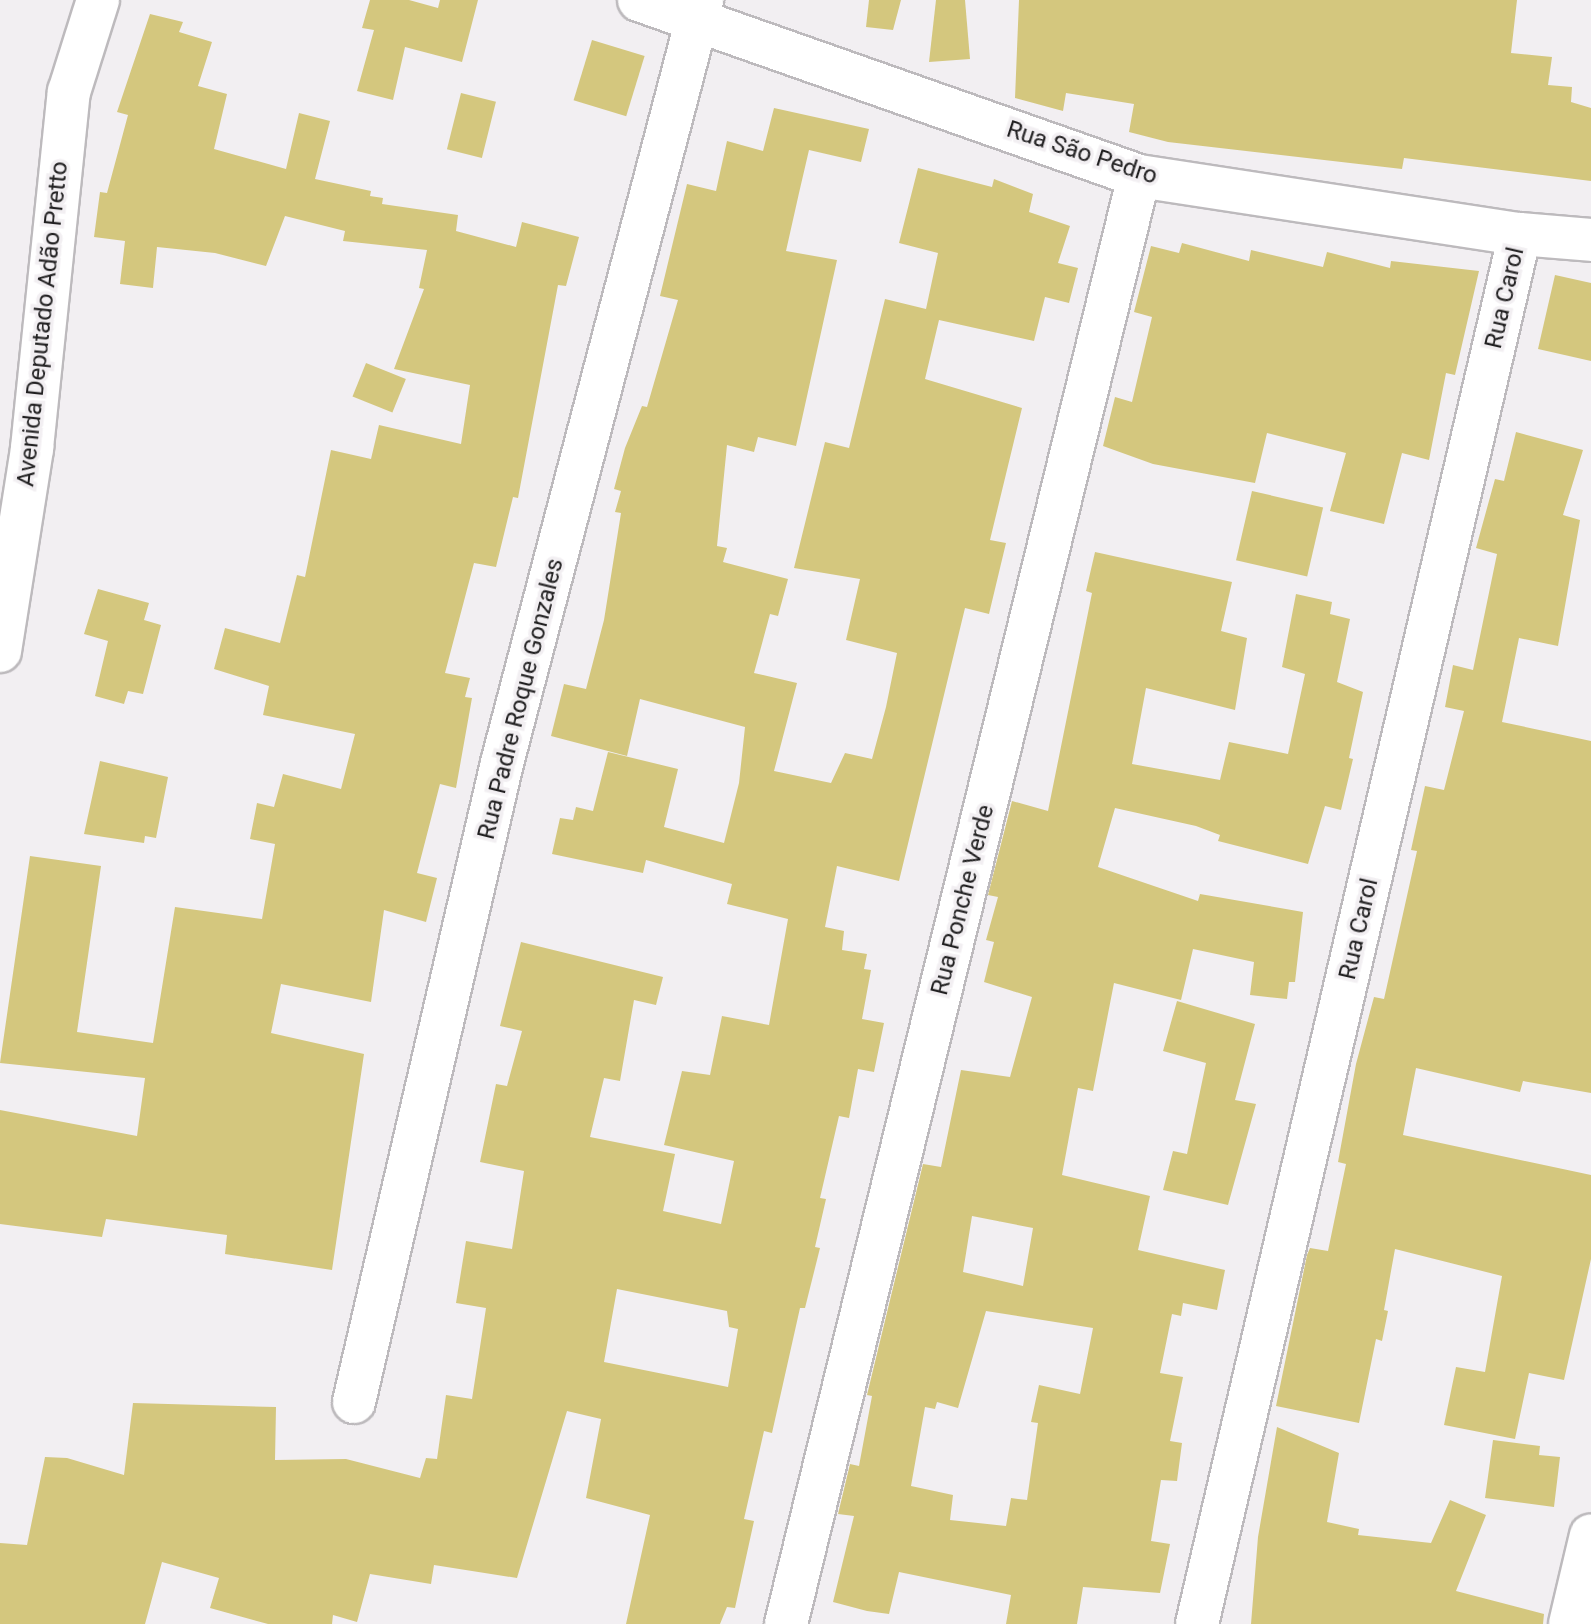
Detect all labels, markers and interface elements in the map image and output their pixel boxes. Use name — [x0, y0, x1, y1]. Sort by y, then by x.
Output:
street label: Rua São Pedro — [1003, 115, 1161, 191]
street label: Avenida Deputado Adão Pretto — [12, 160, 74, 488]
street label: Rua Carol — [1479, 245, 1531, 351]
street label: Rua Padre Roque Gonzales — [472, 556, 570, 842]
street label: Rua Ponche Verde — [925, 802, 1001, 998]
street label: Rua Carol — [1333, 876, 1385, 982]

